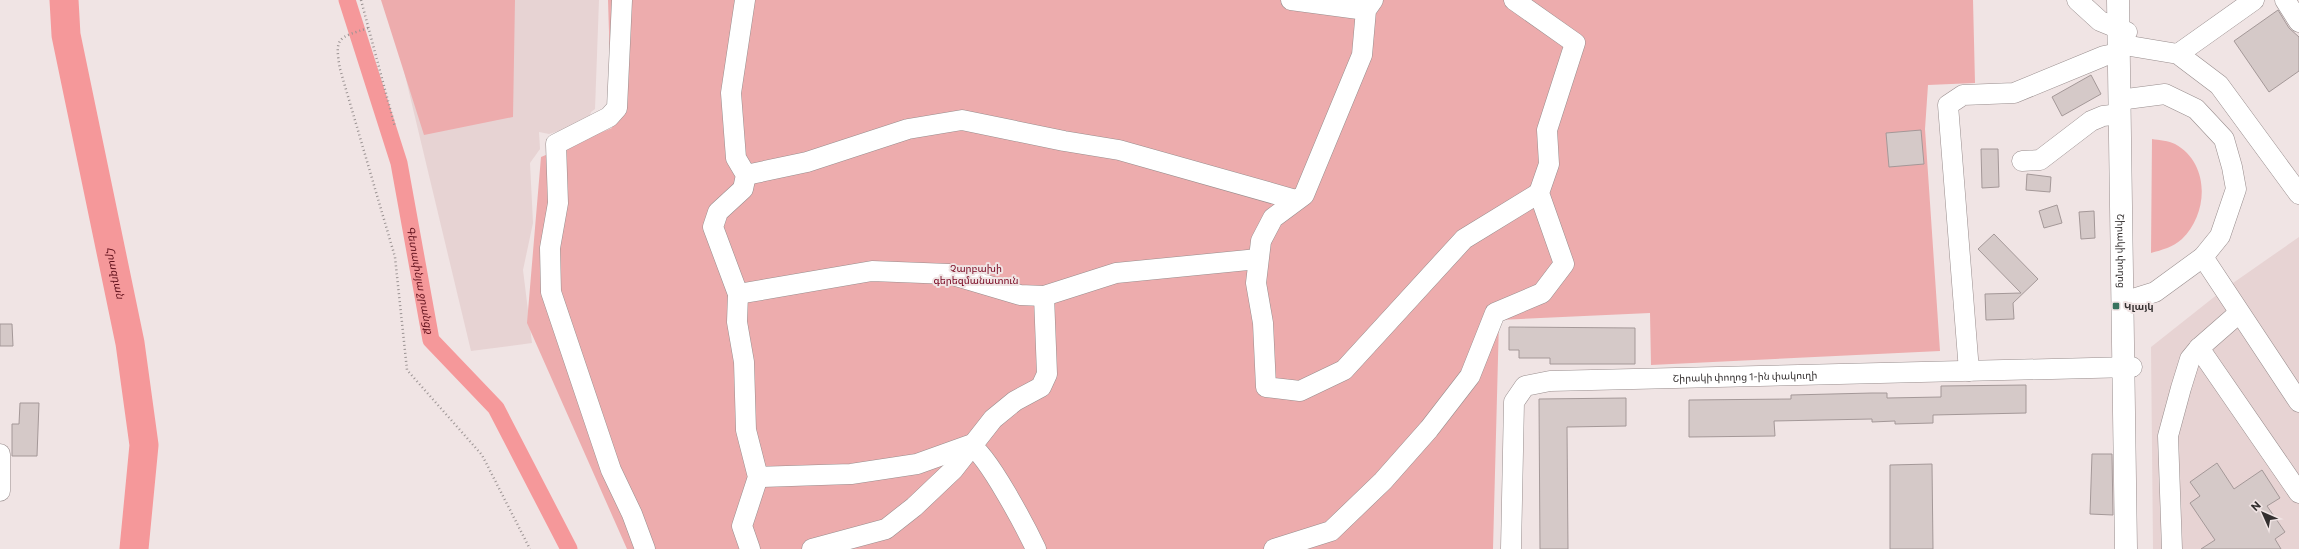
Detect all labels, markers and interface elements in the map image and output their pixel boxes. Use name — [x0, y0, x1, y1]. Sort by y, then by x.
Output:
street label: Շիրակի փողոց — [2115, 214, 2128, 288]
water label: Գետափնյա ջրանցք — [405, 225, 437, 336]
water label: Հրազդան — [104, 246, 128, 300]
park label: Չարբախի գերեզմանատուն — [933, 262, 1019, 286]
place label: Կլայկ — [2124, 300, 2154, 312]
marker: Կլայկ — [2111, 301, 2121, 311]
street label: Շիրակի փողոց 1-ին փակուղի — [1672, 369, 1818, 384]
north arrow — [2243, 493, 2283, 533]
text: N — [2248, 498, 2263, 513]

